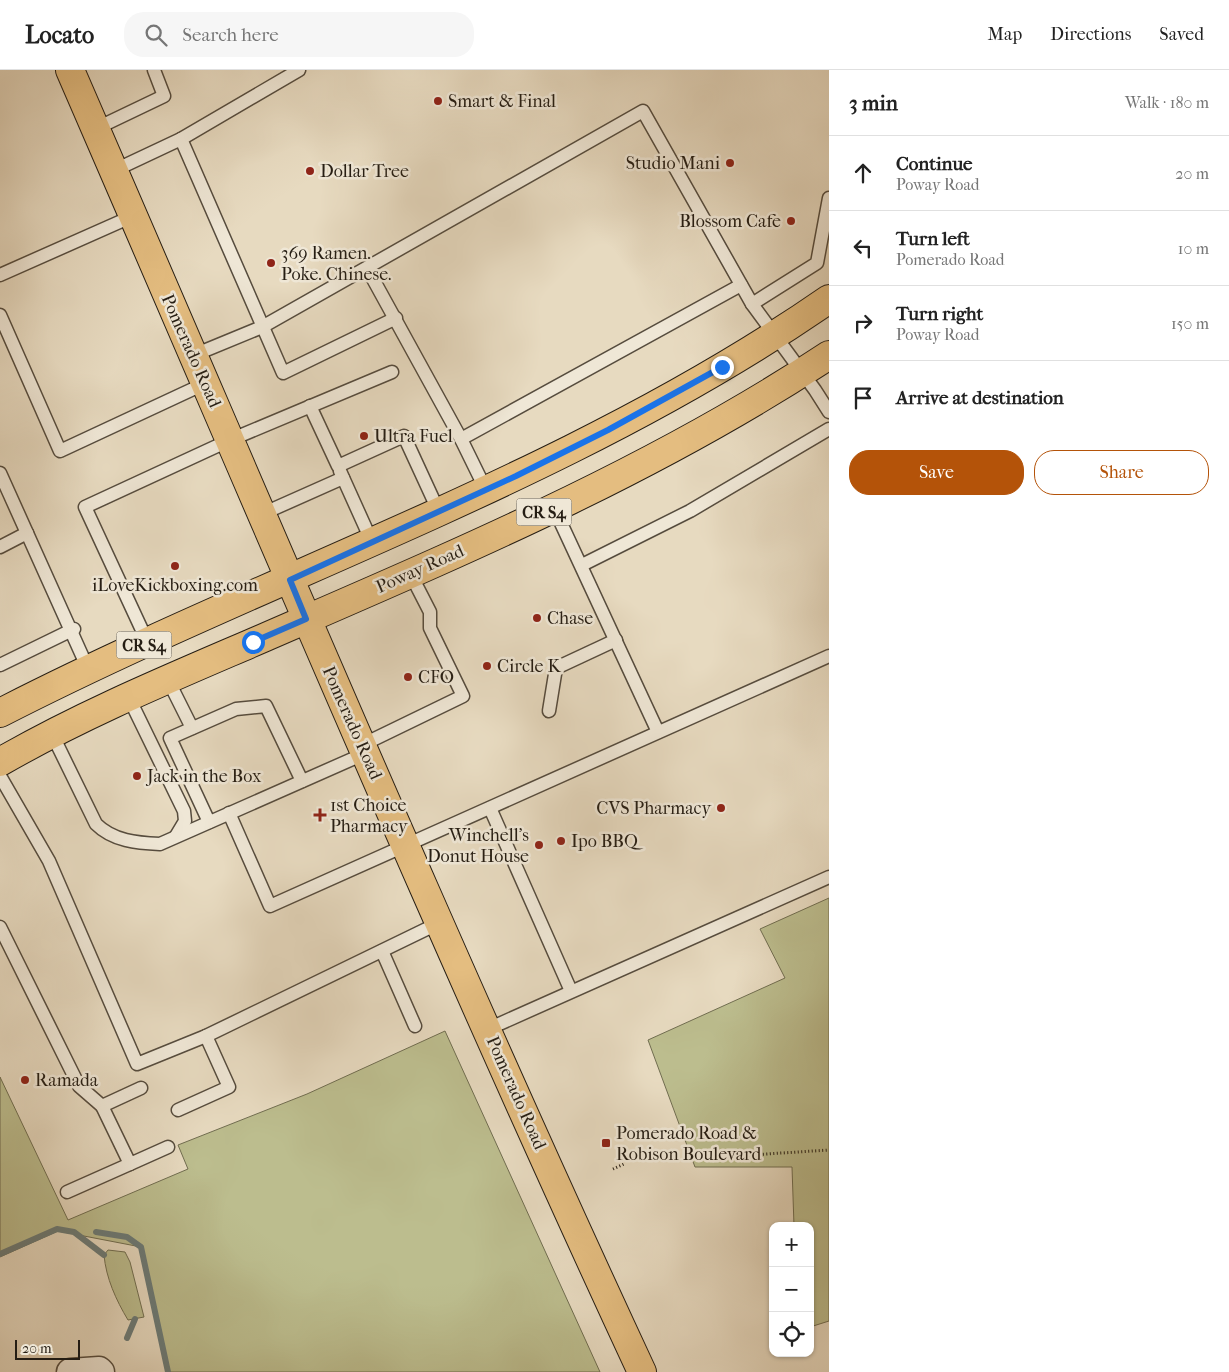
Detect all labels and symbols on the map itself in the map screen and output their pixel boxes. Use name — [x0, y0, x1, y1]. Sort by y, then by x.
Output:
place label: Smart & Final — [448, 91, 556, 112]
marker: Smart & Final — [432, 95, 444, 107]
place label: Studio Mani — [626, 153, 721, 174]
marker: Studio Mani — [724, 157, 736, 169]
place label: Dollar Tree — [320, 161, 409, 182]
marker: Dollar Tree — [304, 165, 316, 177]
place label: Blossom Cafe — [679, 211, 781, 232]
marker: Blossom Cafe — [785, 215, 797, 227]
place label: 369 Ramen. Poke. Chinese. — [281, 243, 392, 285]
marker: 369 Ramen. Poke. Chinese. — [265, 257, 277, 269]
street label: Pomerado Road — [157, 291, 226, 411]
route end — [711, 356, 734, 379]
place label: Ultra Fuel — [374, 426, 453, 447]
marker: Ultra Fuel — [358, 430, 370, 442]
road number: CR S4 — [516, 498, 572, 526]
street label: Poway Road — [373, 540, 467, 598]
marker: iLoveKickboxing.com — [169, 560, 181, 572]
place label: iLoveKickboxing.com — [92, 575, 258, 596]
place label: Chase — [547, 608, 593, 629]
marker: Chase — [531, 612, 543, 624]
route start — [242, 631, 265, 654]
road number: CR S4 — [116, 632, 172, 658]
place label: Circle K — [497, 656, 561, 677]
marker: Circle K — [481, 660, 493, 672]
street label: Pomerado Road — [318, 663, 387, 783]
place label: CFO — [418, 667, 454, 688]
marker: CFO — [402, 671, 414, 683]
place label: Jack in the Box — [145, 766, 262, 787]
marker: Jack in the Box — [131, 770, 143, 782]
place label: 1st Choice Pharmacy — [330, 795, 409, 837]
place label: CVS Pharmacy — [596, 798, 712, 819]
marker: CVS Pharmacy — [715, 802, 727, 814]
marker: 1st Choice Pharmacy — [314, 809, 326, 821]
place label: Winchell's Donut House — [427, 825, 529, 867]
place label: Ipo BBQ — [571, 831, 644, 852]
marker: Ipo BBQ — [555, 835, 567, 847]
marker: Winchell's Donut House — [533, 839, 545, 851]
street label: Pomerado Road — [482, 1033, 551, 1153]
place label: Ramada — [35, 1070, 99, 1091]
marker: Ramada — [19, 1074, 31, 1086]
place label: Pomerado Road & Robison Boulevard — [616, 1123, 762, 1165]
marker: Pomerado Road & Robison Boulevard — [600, 1137, 612, 1149]
scale bar — [15, 1337, 80, 1360]

